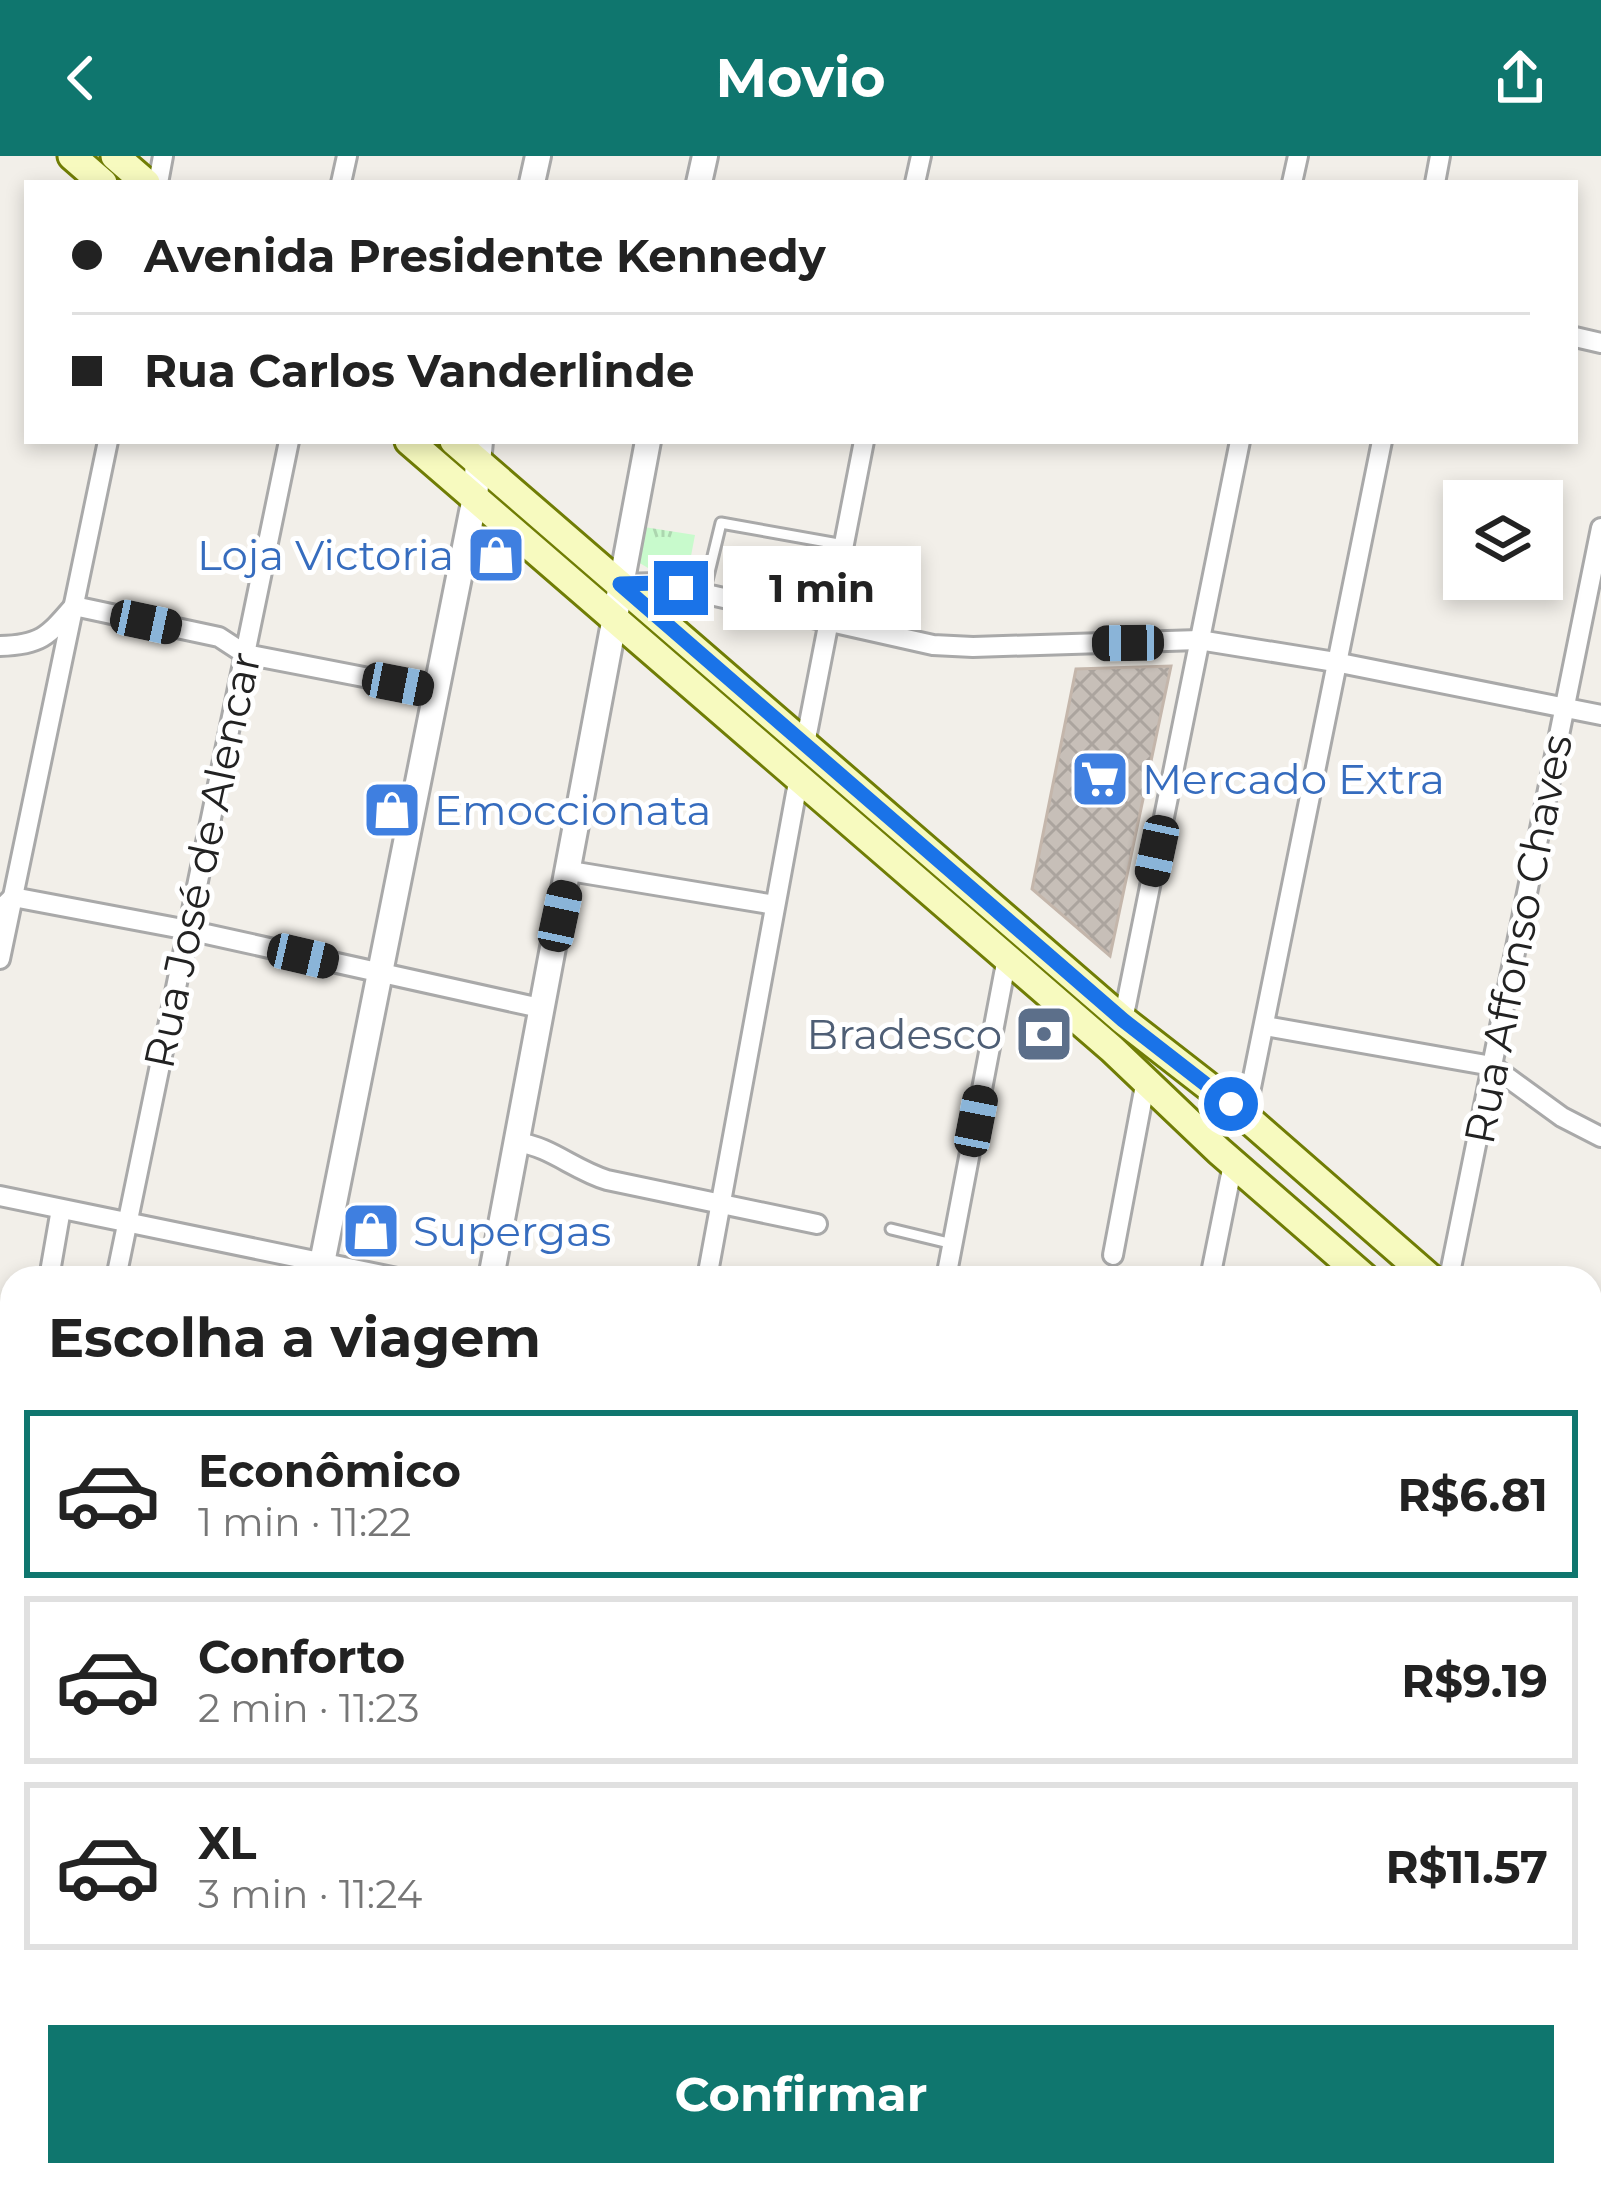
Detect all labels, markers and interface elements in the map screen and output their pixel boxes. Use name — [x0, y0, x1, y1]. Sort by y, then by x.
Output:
icon: back — [48, 45, 114, 111]
text: Movio — [715, 45, 886, 111]
icon: share — [1487, 45, 1553, 111]
text: Avenida Presidente Kennedy — [144, 228, 826, 283]
text: Rua Carlos Vanderlinde — [144, 343, 694, 398]
map controls — [1443, 480, 1563, 600]
button: layers — [1443, 480, 1563, 600]
shop icon: Loja Victoria — [465, 524, 527, 586]
place label: Loja Victoria — [197, 529, 454, 581]
callout: 1 min — [723, 546, 921, 630]
route end — [654, 561, 708, 615]
text: 1 min — [769, 564, 875, 612]
car — [107, 597, 185, 647]
car — [1092, 624, 1164, 662]
street label: Rua José de Alencar — [132, 647, 272, 1073]
car — [359, 659, 437, 709]
street label: Rua Affonso Chaves — [1453, 730, 1583, 1148]
supermarket icon: Mercado Extra — [1069, 748, 1131, 810]
place label: Mercado Extra — [1142, 753, 1445, 805]
shop icon: Emoccionata — [361, 779, 423, 841]
place label: Emoccionata — [434, 784, 711, 836]
car — [1132, 812, 1182, 890]
car — [535, 877, 585, 955]
car — [264, 930, 342, 982]
bank icon: Bradesco — [1013, 1003, 1075, 1065]
place label: Bradesco — [806, 1008, 1002, 1060]
route start — [1204, 1077, 1258, 1131]
car — [951, 1082, 1001, 1160]
shop icon: Supergas — [340, 1200, 402, 1262]
place label: Supergas — [413, 1205, 611, 1257]
text: Escolha a viagem — [48, 1305, 541, 1371]
icon: car — [54, 1440, 162, 1548]
text: Econômico — [198, 1443, 461, 1498]
text: R$6.81 — [1398, 1467, 1548, 1522]
text: 1 min · 11:22 — [198, 1498, 412, 1546]
icon: car — [54, 1626, 162, 1734]
text: Conforto — [198, 1629, 405, 1684]
text: R$9.19 — [1401, 1653, 1548, 1708]
text: 2 min · 11:23 — [198, 1684, 419, 1732]
icon: car — [54, 1812, 162, 1920]
text: XL — [198, 1815, 256, 1870]
text: R$11.57 — [1385, 1839, 1548, 1894]
text: 3 min · 11:24 — [198, 1870, 422, 1918]
button: Confirmar — [48, 2025, 1554, 2163]

